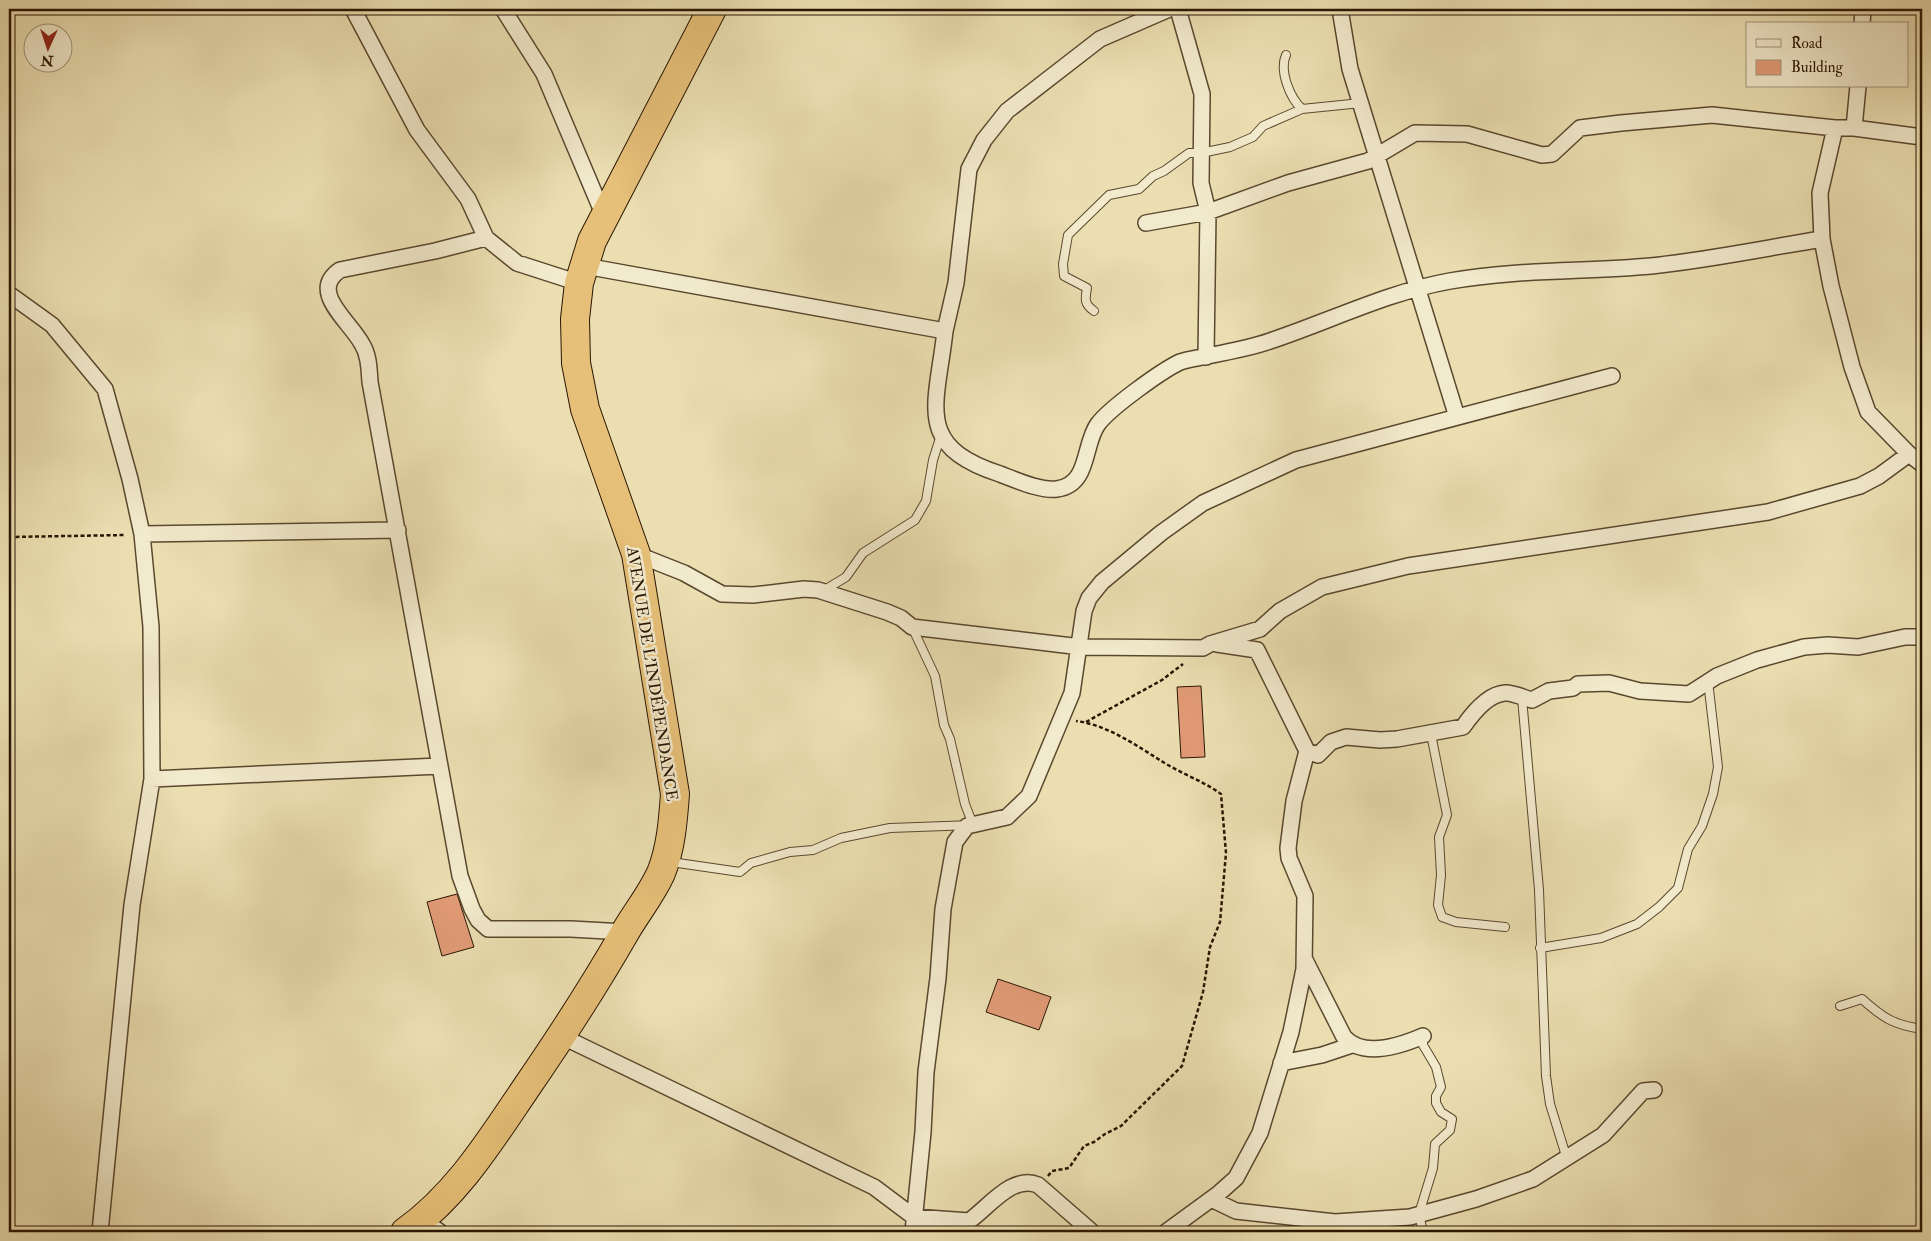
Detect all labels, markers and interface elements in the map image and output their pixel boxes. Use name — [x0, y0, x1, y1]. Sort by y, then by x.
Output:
north arrow — [22, 22, 72, 72]
legend — [1746, 22, 1908, 88]
text: Road — [1791, 34, 1823, 53]
text: N — [40, 52, 55, 69]
text: Building — [1791, 58, 1843, 77]
street label: AVENUE DE L'INDÉPENDANCE — [622, 544, 683, 803]

